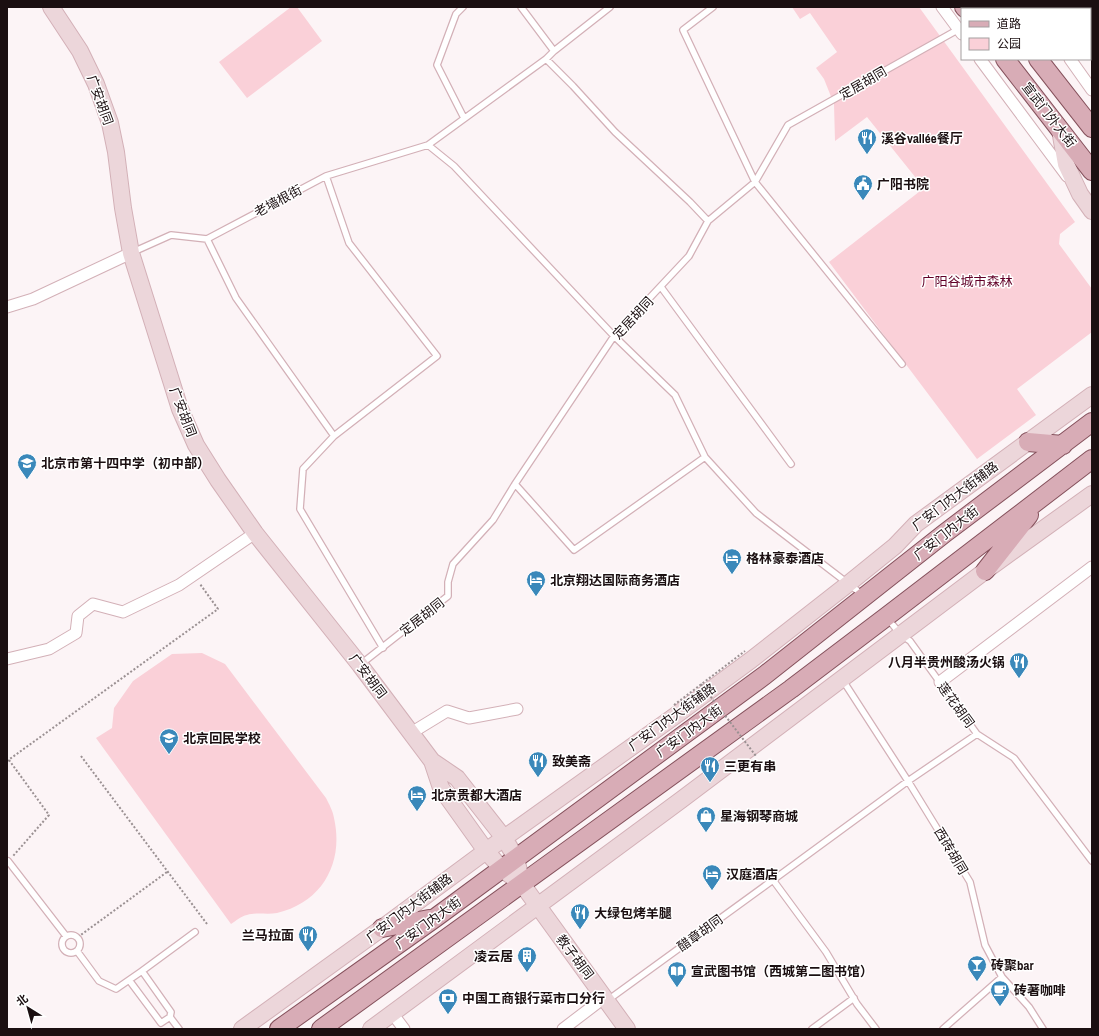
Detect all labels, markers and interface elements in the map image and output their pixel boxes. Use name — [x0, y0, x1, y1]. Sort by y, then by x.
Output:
legend — [961, 8, 1091, 60]
text: 道路 — [997, 16, 1021, 32]
text: 公园 — [997, 36, 1021, 52]
street label: 定居胡同 — [836, 63, 890, 103]
street label: 广安胡同 — [83, 73, 117, 127]
street label: 宣武门外大街 — [1018, 79, 1080, 151]
restaurant icon: 溪谷vallée餐厅 — [856, 127, 878, 155]
place label: 溪谷vallée餐厅 — [881, 130, 963, 147]
public building icon: 广阳书院 — [852, 173, 874, 201]
place label: 广阳书院 — [877, 176, 929, 193]
street label: 老墙根街 — [251, 181, 305, 221]
park label: 广阳谷城市森林 — [921, 273, 1013, 290]
street label: 定居胡同 — [609, 293, 657, 343]
street label: 广安胡同 — [166, 385, 200, 439]
school or university icon: 北京市第十四中学（初中部） — [16, 452, 38, 480]
place label: 北京市第十四中学（初中部） — [41, 455, 210, 472]
street label: 广安门内大街辅路 — [909, 458, 1001, 534]
street label: 广安门内大街 — [910, 503, 982, 563]
hotel icon: 格林豪泰酒店 — [721, 547, 743, 575]
place label: 格林豪泰酒店 — [746, 550, 824, 567]
hotel icon: 北京翔达国际商务酒店 — [525, 569, 547, 597]
place label: 北京翔达国际商务酒店 — [550, 572, 680, 589]
street label: 定居胡同 — [396, 594, 448, 640]
street label: 广安胡同 — [346, 650, 390, 702]
restaurant icon: 八月半贵州酸汤火锅 — [1008, 651, 1030, 679]
place label: 八月半贵州酸汤火锅 — [888, 654, 1005, 671]
street label: 莲花胡同 — [934, 679, 978, 731]
street label: 广安门内大街辅路 — [625, 680, 719, 754]
street label: 广安门内大街 — [653, 702, 725, 760]
school or university icon: 北京回民学校 — [158, 727, 180, 755]
place label: 北京回民学校 — [183, 730, 261, 747]
restaurant icon: 致美斋 — [527, 750, 549, 778]
place label: 致美斋 — [552, 753, 591, 770]
restaurant icon: 三更有串 — [699, 755, 721, 783]
place label: 三更有串 — [724, 758, 776, 775]
hotel icon: 北京贵都大酒店 — [406, 784, 428, 812]
place label: 北京贵都大酒店 — [431, 787, 522, 804]
shop icon: 星海钢琴商城 — [695, 805, 717, 833]
place label: 星海钢琴商城 — [720, 808, 798, 825]
street label: 西砖胡同 — [930, 824, 972, 878]
hotel icon: 汉庭酒店 — [701, 863, 723, 891]
place label: 汉庭酒店 — [726, 866, 778, 883]
street label: 广安门内大街辅路 — [363, 870, 455, 946]
street label: 广安门内大街 — [392, 894, 464, 952]
restaurant icon: 大绿包烤羊腿 — [569, 902, 591, 930]
place label: 大绿包烤羊腿 — [594, 905, 672, 922]
street label: 醋章胡同 — [674, 911, 726, 955]
restaurant icon: 兰马拉面 — [297, 924, 319, 952]
place label: 兰马拉面 — [242, 927, 294, 944]
street label: 教子胡同 — [553, 931, 597, 983]
building icon: 凌云居 — [516, 945, 538, 973]
place label: 凌云居 — [474, 948, 513, 965]
bar icon: 砖聚bar — [966, 954, 988, 982]
place label: 砖聚bar — [991, 957, 1034, 974]
library icon: 宣武图书馆（西城第二图书馆） — [666, 960, 688, 988]
place label: 宣武图书馆（西城第二图书馆） — [691, 963, 873, 980]
cafe icon: 砖著咖啡 — [989, 979, 1011, 1007]
place label: 砖著咖啡 — [1014, 982, 1066, 999]
bank icon: 中国工商银行菜市口分行 — [437, 987, 459, 1015]
north arrow — [8, 988, 48, 1028]
place label: 中国工商银行菜市口分行 — [462, 990, 605, 1007]
text: 北 — [13, 991, 31, 1009]

